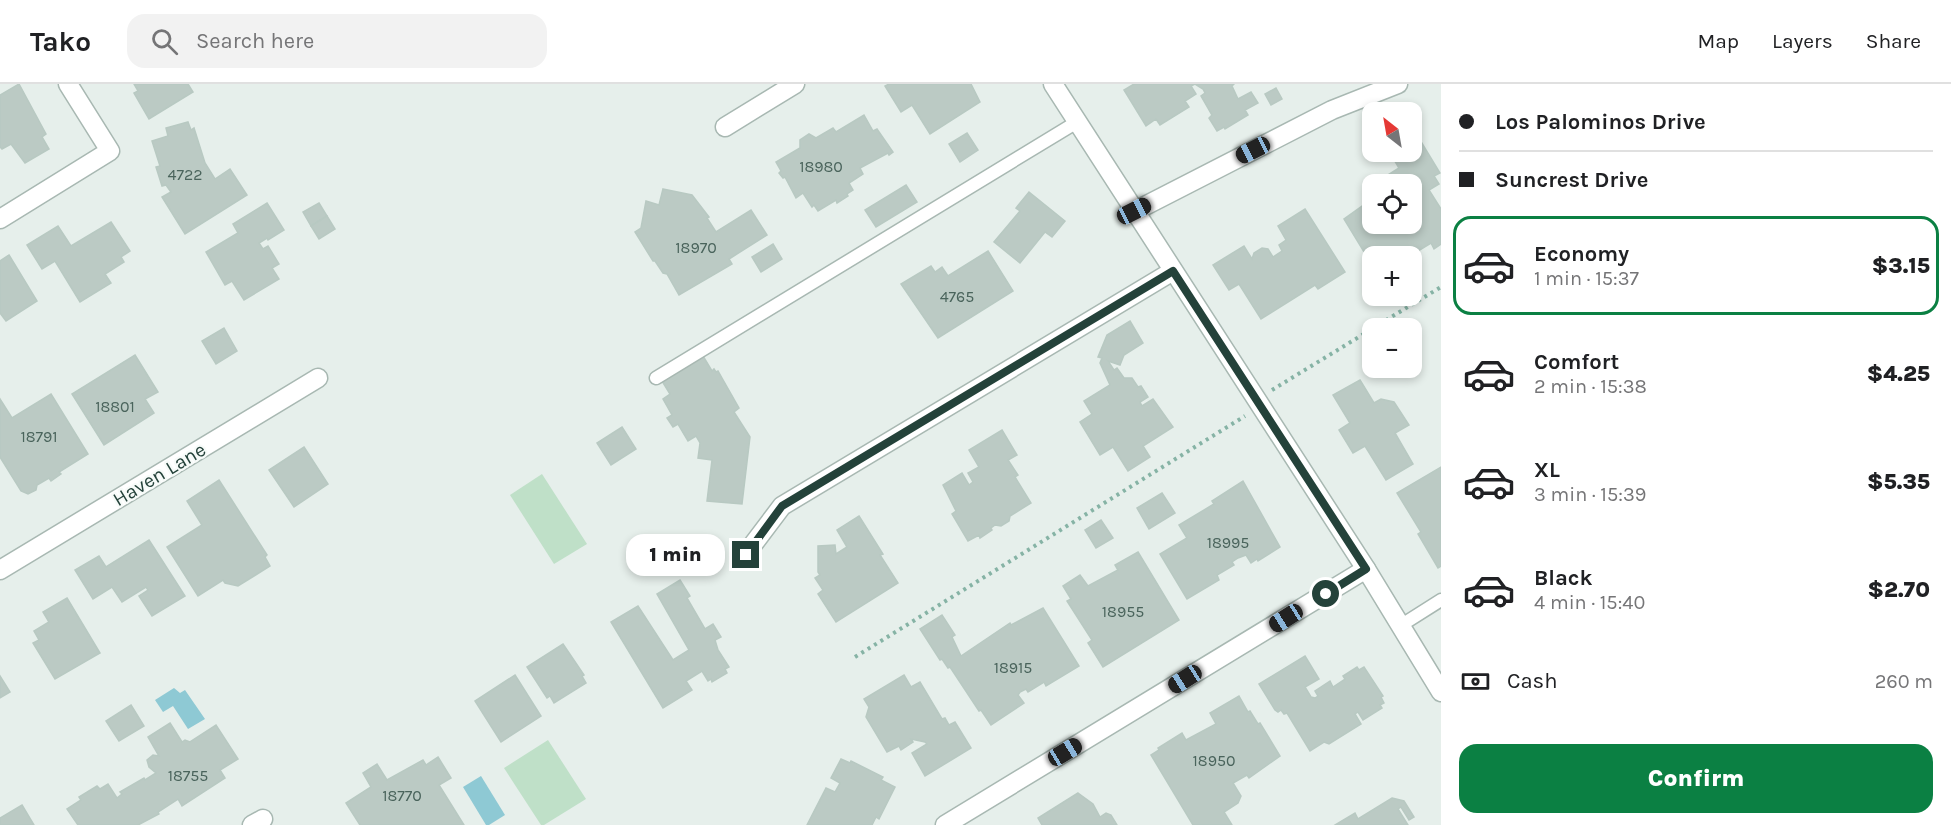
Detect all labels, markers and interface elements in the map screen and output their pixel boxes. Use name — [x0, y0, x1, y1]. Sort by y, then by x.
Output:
search box — [127, 14, 547, 68]
text: Tako — [30, 25, 91, 58]
icon: search — [148, 25, 181, 58]
text: Search here — [196, 28, 314, 54]
text: Map — [1697, 29, 1739, 53]
text: Layers — [1772, 29, 1833, 53]
text: Share — [1866, 29, 1921, 53]
north arrow — [1362, 102, 1422, 162]
map controls — [1362, 102, 1422, 378]
text: Los Palominos Drive — [1495, 109, 1706, 135]
car — [1233, 134, 1273, 166]
house number: 18980 — [799, 157, 843, 176]
house number: 4722 — [168, 165, 203, 184]
text: Suncrest Drive — [1495, 167, 1648, 193]
button: locate — [1362, 174, 1422, 234]
car — [1114, 195, 1154, 227]
house number: 18970 — [675, 238, 717, 257]
icon: car — [1462, 239, 1516, 293]
text: Economy — [1534, 241, 1629, 267]
button: + — [1362, 246, 1422, 306]
text: $3.15 — [1872, 253, 1930, 279]
text: 1 min · 15:37 — [1534, 267, 1639, 290]
house number: 4765 — [940, 287, 974, 306]
button: − — [1362, 318, 1422, 378]
icon: car — [1462, 347, 1516, 401]
text: Comfort — [1534, 349, 1619, 375]
text: $4.25 — [1867, 361, 1930, 387]
text: 2 min · 15:38 — [1534, 375, 1647, 398]
house number: 18801 — [95, 397, 135, 416]
house number: 18791 — [20, 427, 58, 446]
street label: Haven Lane — [109, 438, 210, 511]
icon: car — [1462, 455, 1516, 509]
text: XL — [1534, 457, 1560, 483]
text: $5.35 — [1867, 469, 1930, 495]
text: 3 min · 15:39 — [1534, 483, 1646, 506]
house number: 18995 — [1207, 533, 1249, 552]
callout: 1 min — [626, 534, 725, 576]
route end — [732, 541, 759, 568]
text: 1 min — [649, 543, 702, 566]
icon: car — [1462, 563, 1516, 617]
text: Black — [1534, 565, 1593, 591]
text: $2.70 — [1868, 577, 1930, 603]
route start — [1312, 580, 1339, 607]
text: 4 min · 15:40 — [1534, 591, 1645, 614]
car — [1266, 601, 1306, 635]
house number: 18955 — [1102, 602, 1144, 621]
house number: 18915 — [994, 658, 1032, 677]
car — [1165, 662, 1205, 696]
icon: cash — [1459, 665, 1492, 698]
text: Cash — [1507, 668, 1557, 694]
text: 260 m — [1875, 670, 1933, 693]
car — [1045, 735, 1085, 769]
button: Confirm — [1459, 744, 1933, 813]
house number: 18950 — [1193, 751, 1235, 770]
house number: 18755 — [168, 766, 208, 785]
house number: 18770 — [382, 786, 422, 805]

